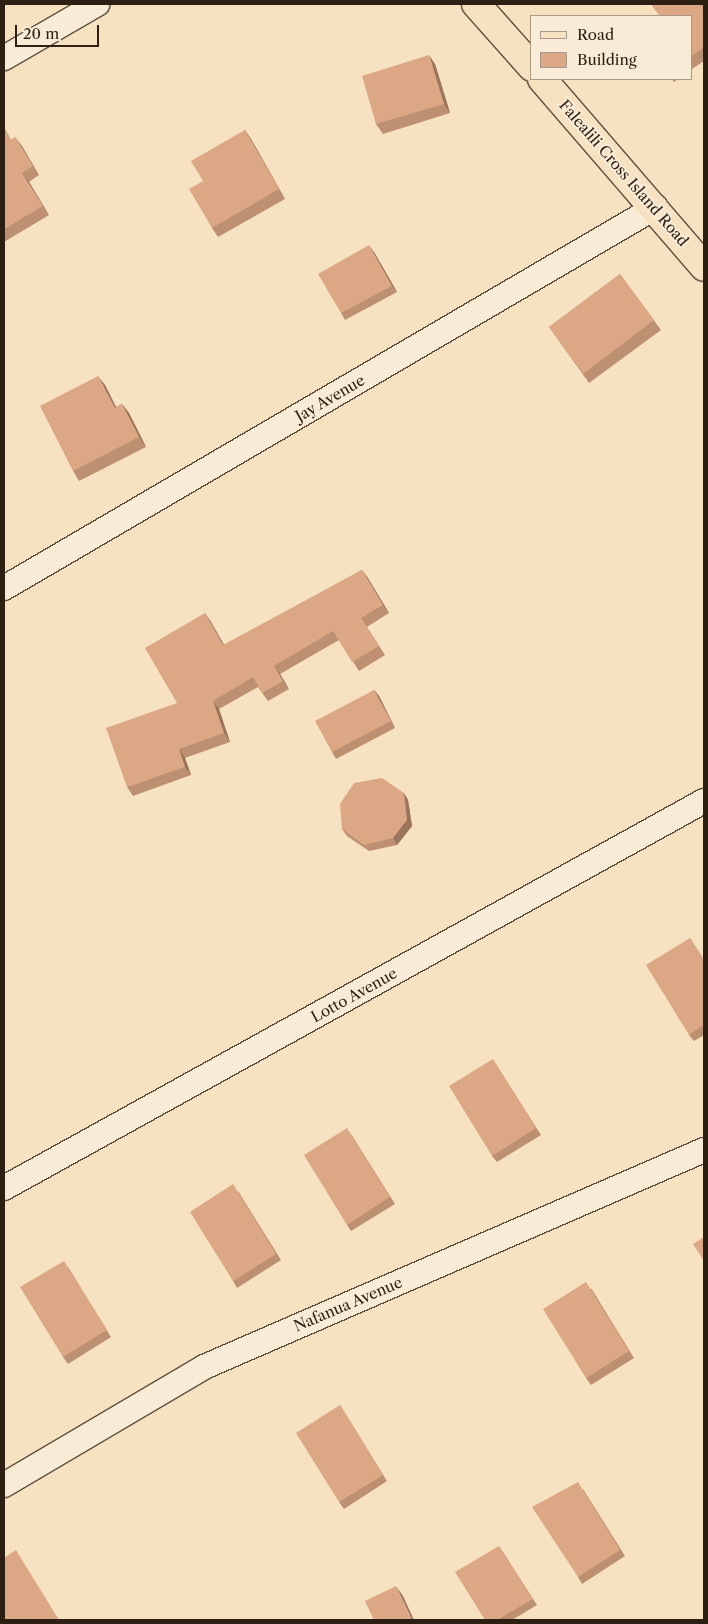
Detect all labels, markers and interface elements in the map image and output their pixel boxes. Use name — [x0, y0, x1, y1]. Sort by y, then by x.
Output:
scale bar — [18, 15, 101, 47]
legend — [530, 15, 693, 80]
text: 20 m — [23, 24, 59, 43]
text: Road — [577, 25, 614, 44]
text: Building — [577, 50, 637, 69]
street label: Falealili Cross Island Road — [556, 96, 692, 250]
street label: Jay Avenue — [292, 371, 368, 425]
street label: Lotto Avenue — [308, 964, 400, 1026]
street label: Nafanua Avenue — [291, 1273, 405, 1335]

